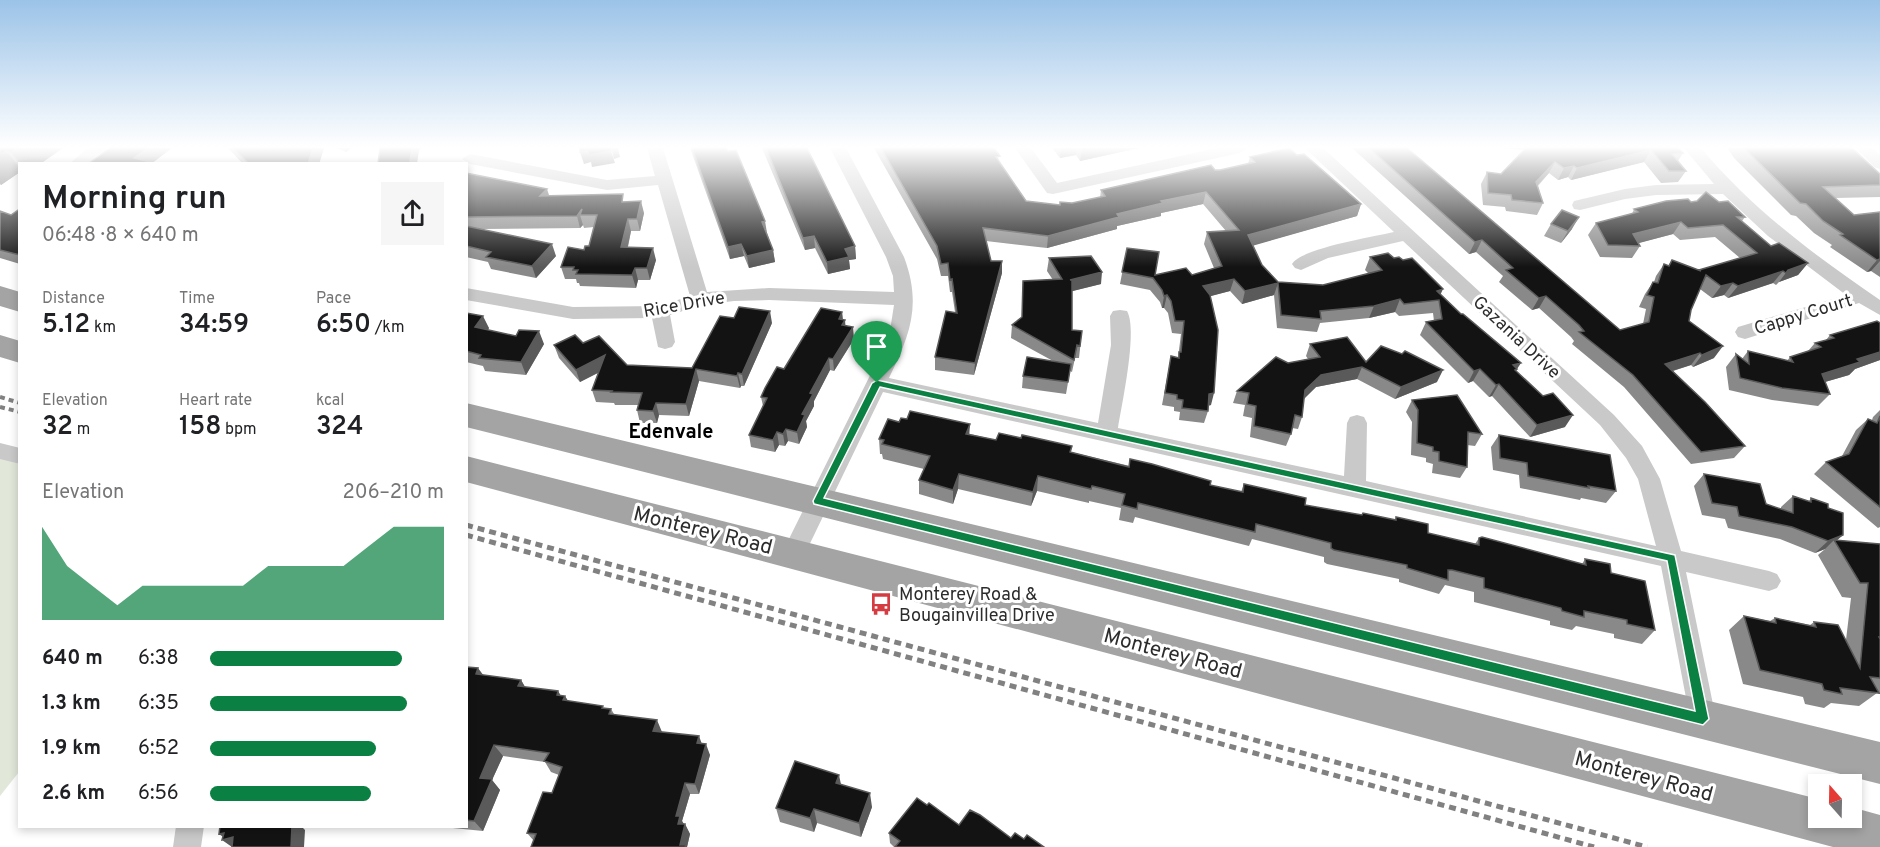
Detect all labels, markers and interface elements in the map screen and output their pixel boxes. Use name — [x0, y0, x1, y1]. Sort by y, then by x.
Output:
text: Morning run — [42, 179, 227, 221]
button: share — [381, 182, 444, 245]
text: 06:48 · 8 × 640 m — [42, 223, 199, 249]
street label: Rice Drive — [642, 287, 727, 324]
text: Distance — [42, 289, 105, 309]
text: Time — [179, 289, 215, 309]
text: Pace — [316, 289, 351, 309]
street label: Cappy Court — [1752, 290, 1855, 341]
street label: Gazania Drive — [1467, 292, 1565, 385]
text: 5.12 — [42, 309, 90, 342]
text: 34:59 — [179, 309, 249, 342]
text: 6:50 — [316, 309, 371, 342]
text: km — [90, 318, 116, 338]
text: /km — [371, 318, 404, 338]
pin — [851, 321, 902, 383]
icon: arrive — [860, 330, 893, 363]
text: Elevation — [42, 391, 108, 411]
text: Heart rate — [179, 391, 252, 411]
text: kcal — [316, 391, 344, 411]
text: 32 — [42, 411, 73, 444]
text: 158 — [179, 411, 221, 444]
text: 324 — [316, 411, 363, 444]
text: m — [73, 420, 90, 440]
text: bpm — [221, 420, 257, 440]
district label: Edenvale — [629, 420, 714, 446]
text: Elevation — [42, 480, 124, 506]
text: 206–210 m — [343, 480, 444, 506]
street label: Monterey Road — [630, 501, 775, 562]
place label: Monterey Road & Bougainvillea Drive — [899, 584, 1055, 628]
bus stop icon: Monterey Road & Bougainvillea Drive — [868, 591, 894, 617]
street label: Monterey Road — [1100, 623, 1245, 686]
text: 640 m — [42, 646, 103, 672]
text: 6:38 — [138, 646, 179, 672]
text: 1.3 km — [42, 691, 101, 717]
text: 6:35 — [138, 691, 179, 717]
text: 1.9 km — [42, 736, 101, 762]
text: 6:52 — [138, 736, 179, 762]
street label: Monterey Road — [1571, 746, 1716, 809]
north arrow — [1808, 774, 1862, 828]
map controls — [1808, 774, 1862, 828]
text: 2.6 km — [42, 781, 105, 807]
text: 6:56 — [138, 781, 179, 807]

